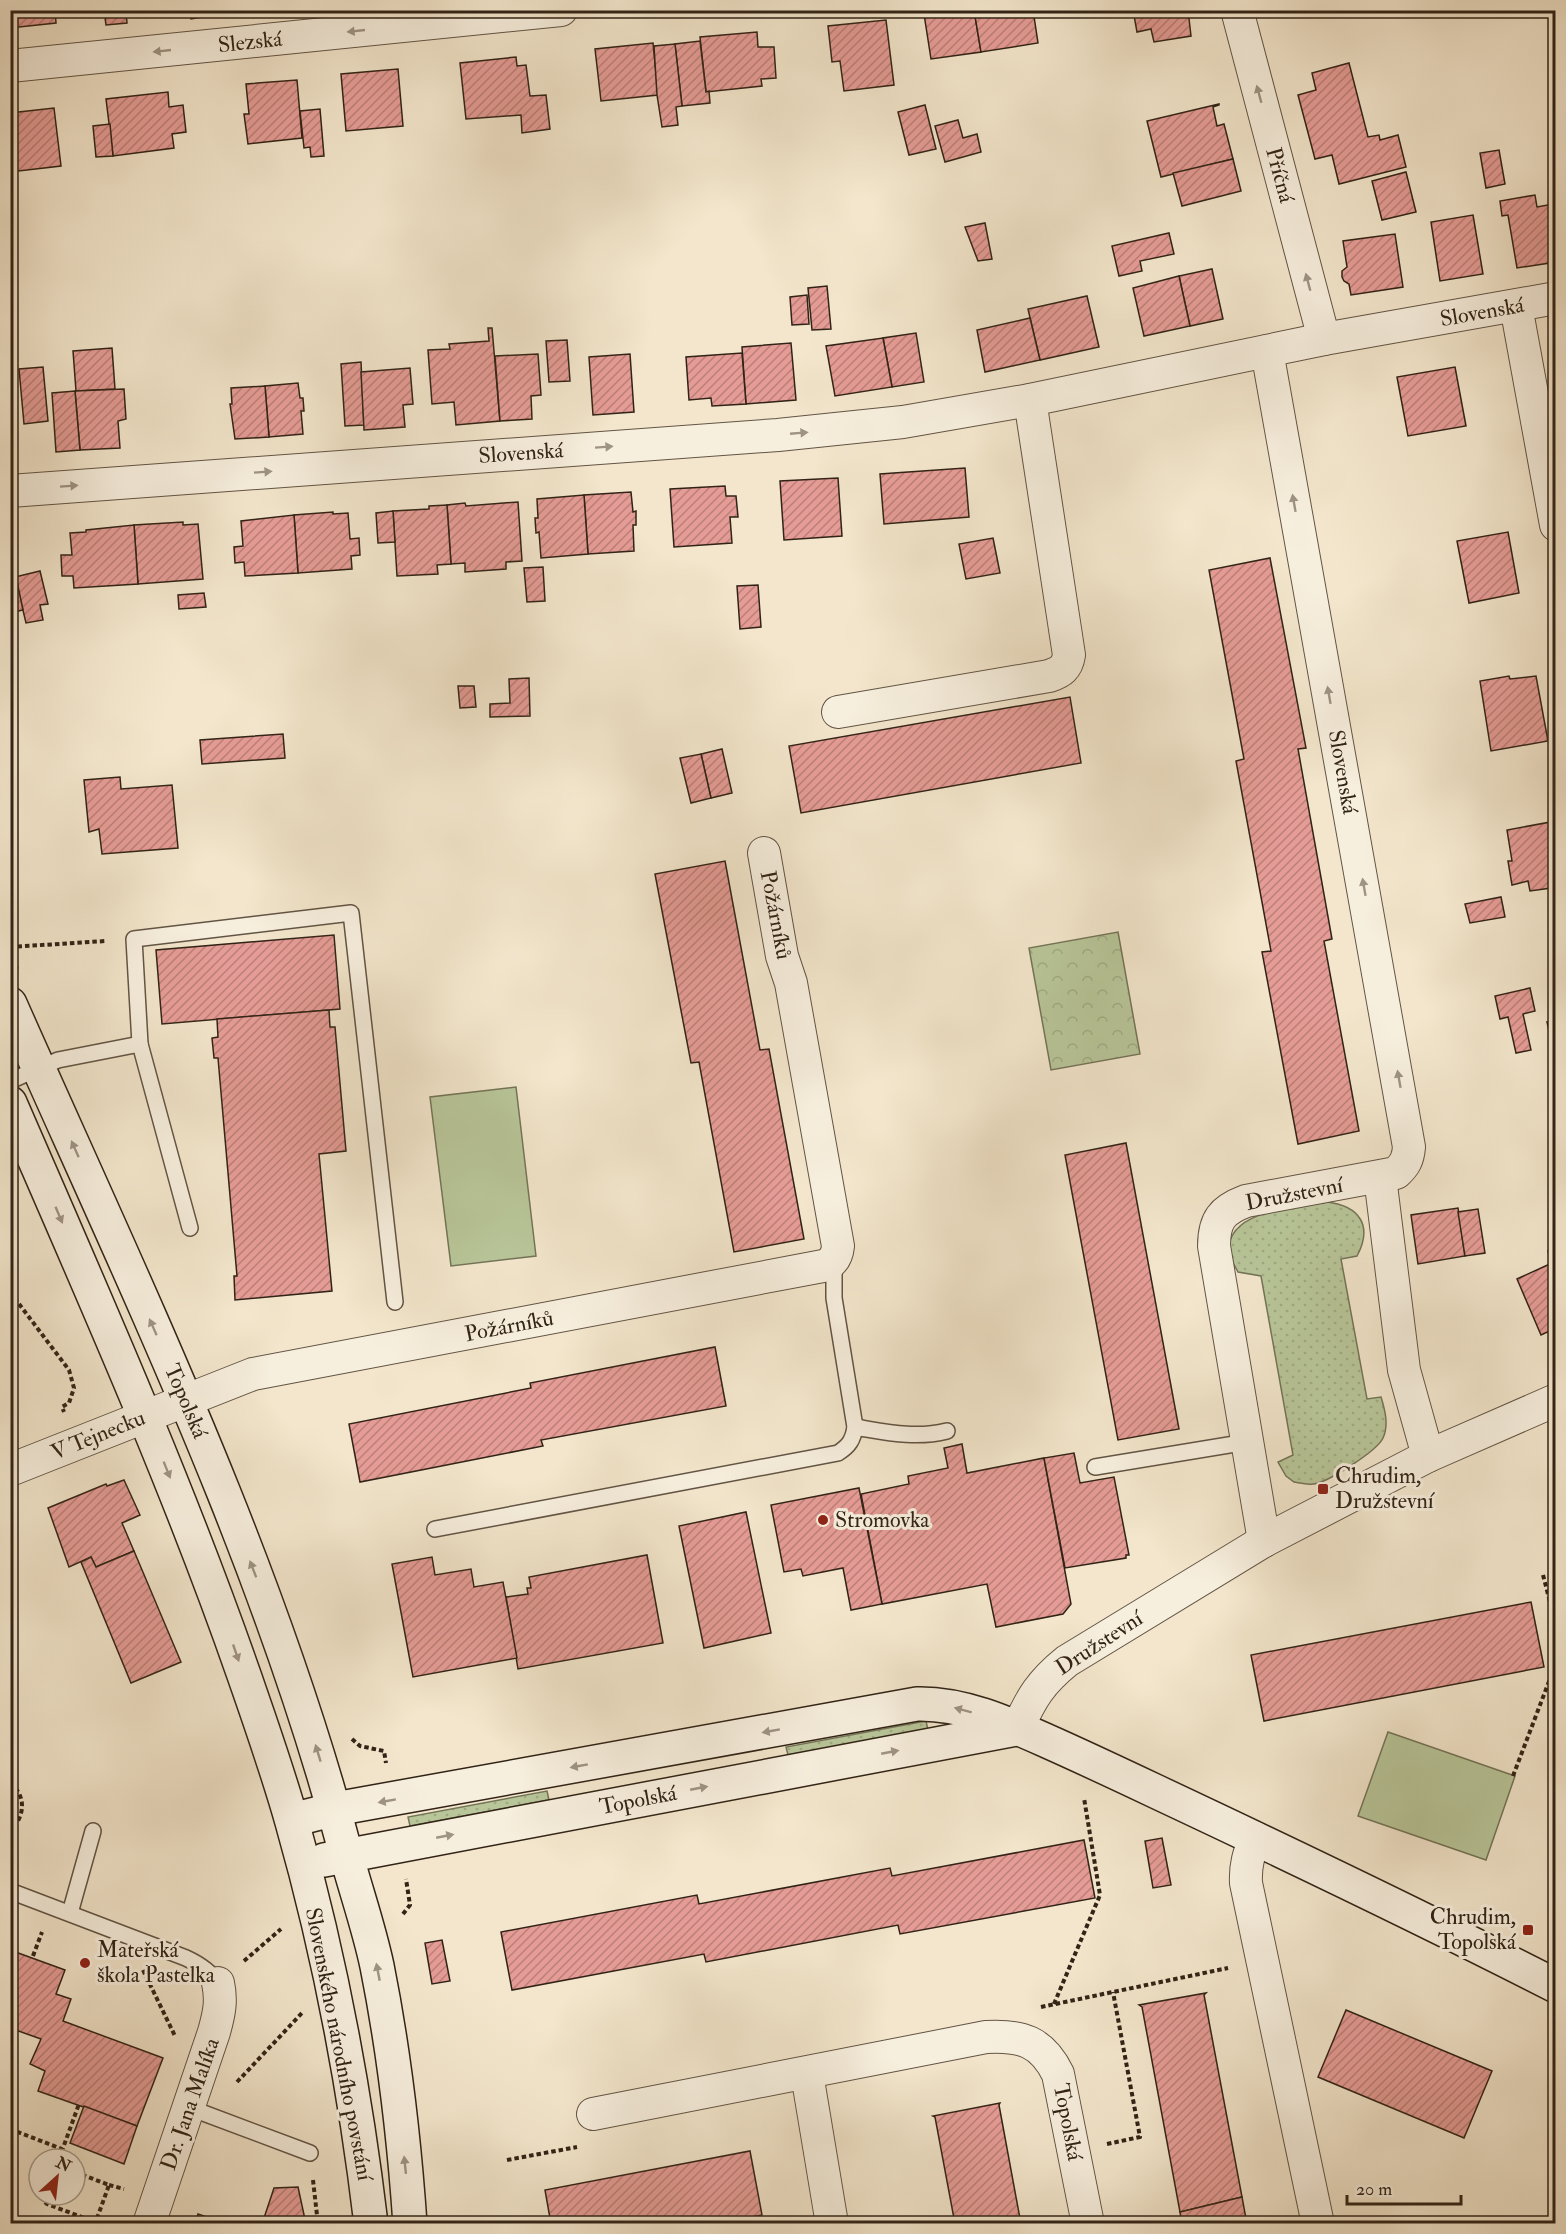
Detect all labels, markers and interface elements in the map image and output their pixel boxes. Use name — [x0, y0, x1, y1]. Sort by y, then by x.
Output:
street label: Slezská — [216, 25, 285, 59]
one-way arrow — [347, 26, 366, 36]
one-way arrow — [153, 46, 172, 56]
one-way arrow — [1253, 84, 1263, 103]
street label: Příčná — [1259, 144, 1301, 207]
one-way arrow — [1303, 273, 1313, 291]
street label: Slovenská — [1438, 291, 1527, 333]
one-way arrow — [789, 428, 808, 438]
street label: Slovenská — [478, 436, 565, 470]
one-way arrow — [595, 443, 614, 452]
one-way arrow — [254, 467, 273, 477]
one-way arrow — [59, 482, 78, 491]
one-way arrow — [1289, 493, 1298, 512]
one-way arrow — [1324, 685, 1333, 704]
street label: Slovenská — [1322, 728, 1364, 817]
street label: Požárníků — [754, 868, 798, 962]
one-way arrow — [1359, 877, 1368, 896]
one-way arrow — [1394, 1069, 1403, 1088]
one-way arrow — [69, 1140, 79, 1158]
street label: Družstevní — [1243, 1170, 1347, 1217]
one-way arrow — [54, 1206, 64, 1224]
street label: Požárníků — [462, 1304, 556, 1348]
one-way arrow — [149, 1319, 158, 1336]
street label: Topolská — [157, 1360, 215, 1444]
street label: V Tejnecku — [47, 1403, 149, 1467]
one-way arrow — [163, 1461, 172, 1479]
place label: Chrudim, Družstevní — [1335, 1462, 1436, 1515]
marker: Chrudim, Družstevní — [1316, 1482, 1330, 1496]
place label: Stromovka — [835, 1506, 930, 1534]
marker: Stromovka — [816, 1513, 830, 1527]
one-way arrow — [248, 1560, 258, 1578]
street label: Družstevní — [1050, 1603, 1150, 1682]
one-way arrow — [232, 1644, 241, 1662]
one-way arrow — [954, 1704, 972, 1714]
one-way arrow — [761, 1726, 780, 1735]
one-way arrow — [312, 1744, 322, 1762]
one-way arrow — [881, 1747, 900, 1756]
one-way arrow — [570, 1761, 589, 1770]
street label: Topolská — [597, 1779, 680, 1822]
one-way arrow — [690, 1783, 709, 1792]
one-way arrow — [378, 1796, 397, 1805]
one-way arrow — [436, 1831, 455, 1840]
place label: Chrudim, Topolská — [1430, 1903, 1517, 1957]
street label: Slovenského národního povstání — [298, 1905, 380, 2185]
marker: Chrudim, Topolská — [1521, 1923, 1535, 1937]
place label: Mateřská škola Pastelka — [97, 1936, 216, 1989]
marker: Mateřská škola Pastelka — [78, 1956, 92, 1970]
one-way arrow — [373, 1963, 382, 1982]
street label: Dr. Jana Malíka — [154, 2033, 226, 2174]
street label: Topolská — [1046, 2081, 1089, 2164]
north arrow — [27, 2147, 87, 2207]
text: N — [52, 2152, 75, 2177]
one-way arrow — [400, 2156, 410, 2175]
scale bar — [1347, 2168, 1461, 2206]
text: 20 m — [1356, 2178, 1392, 2201]

